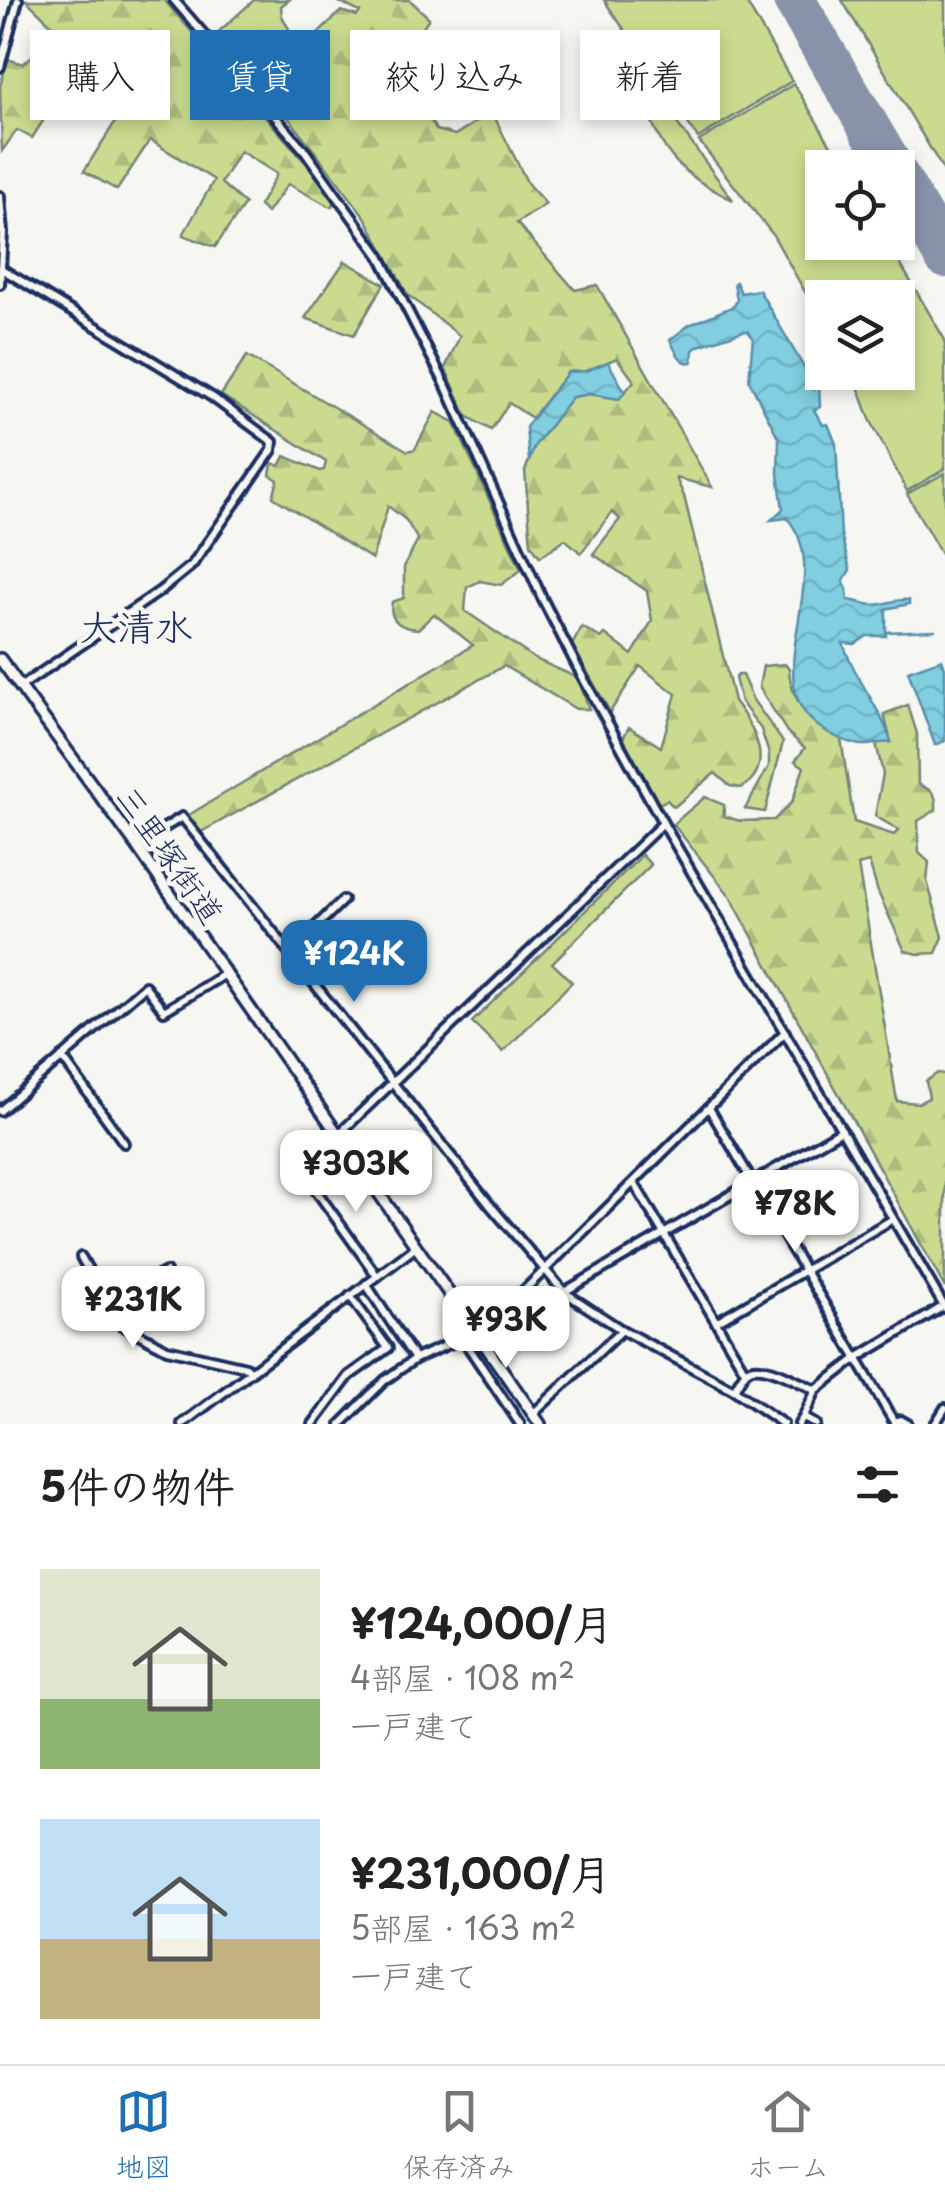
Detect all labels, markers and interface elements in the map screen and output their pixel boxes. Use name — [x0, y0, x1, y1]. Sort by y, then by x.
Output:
chip: 購入 — [30, 30, 170, 120]
chip: 賃貸 — [190, 30, 330, 120]
chip: 絞り込み — [350, 30, 560, 120]
chip: 新着 — [580, 30, 720, 120]
map controls — [805, 150, 915, 390]
button: locate — [805, 150, 915, 260]
button: layers — [805, 280, 915, 390]
district label: 大清水 — [79, 597, 193, 654]
street label: 三里塚街道 — [105, 775, 237, 933]
pin: ¥124K — [284, 920, 424, 1005]
text: ¥124K — [303, 928, 405, 976]
pin: ¥303K — [286, 1130, 426, 1215]
text: ¥303K — [302, 1138, 410, 1186]
pin: ¥78K — [736, 1170, 854, 1255]
text: ¥78K — [754, 1178, 836, 1226]
pin: ¥231K — [63, 1266, 203, 1351]
text: ¥231K — [84, 1274, 182, 1322]
pin: ¥93K — [447, 1286, 565, 1371]
text: ¥93K — [464, 1294, 548, 1342]
text: 5件の物件 — [40, 1453, 235, 1516]
icon: filters — [850, 1457, 905, 1512]
text: ¥124,000/月 — [350, 1590, 614, 1653]
icon: home — [120, 1609, 240, 1729]
text: 4部屋 · 108 m² — [350, 1653, 575, 1701]
text: 一戸建て — [350, 1701, 478, 1749]
text: ¥231,000/月 — [350, 1840, 612, 1903]
icon: home — [120, 1859, 240, 1979]
text: 5部屋 · 163 m² — [350, 1903, 576, 1951]
text: 一戸建て — [350, 1951, 478, 1999]
tab: 地図 — [116, 2084, 172, 2187]
tab: 保存済み — [403, 2084, 515, 2187]
tab: ホーム — [746, 2084, 829, 2187]

